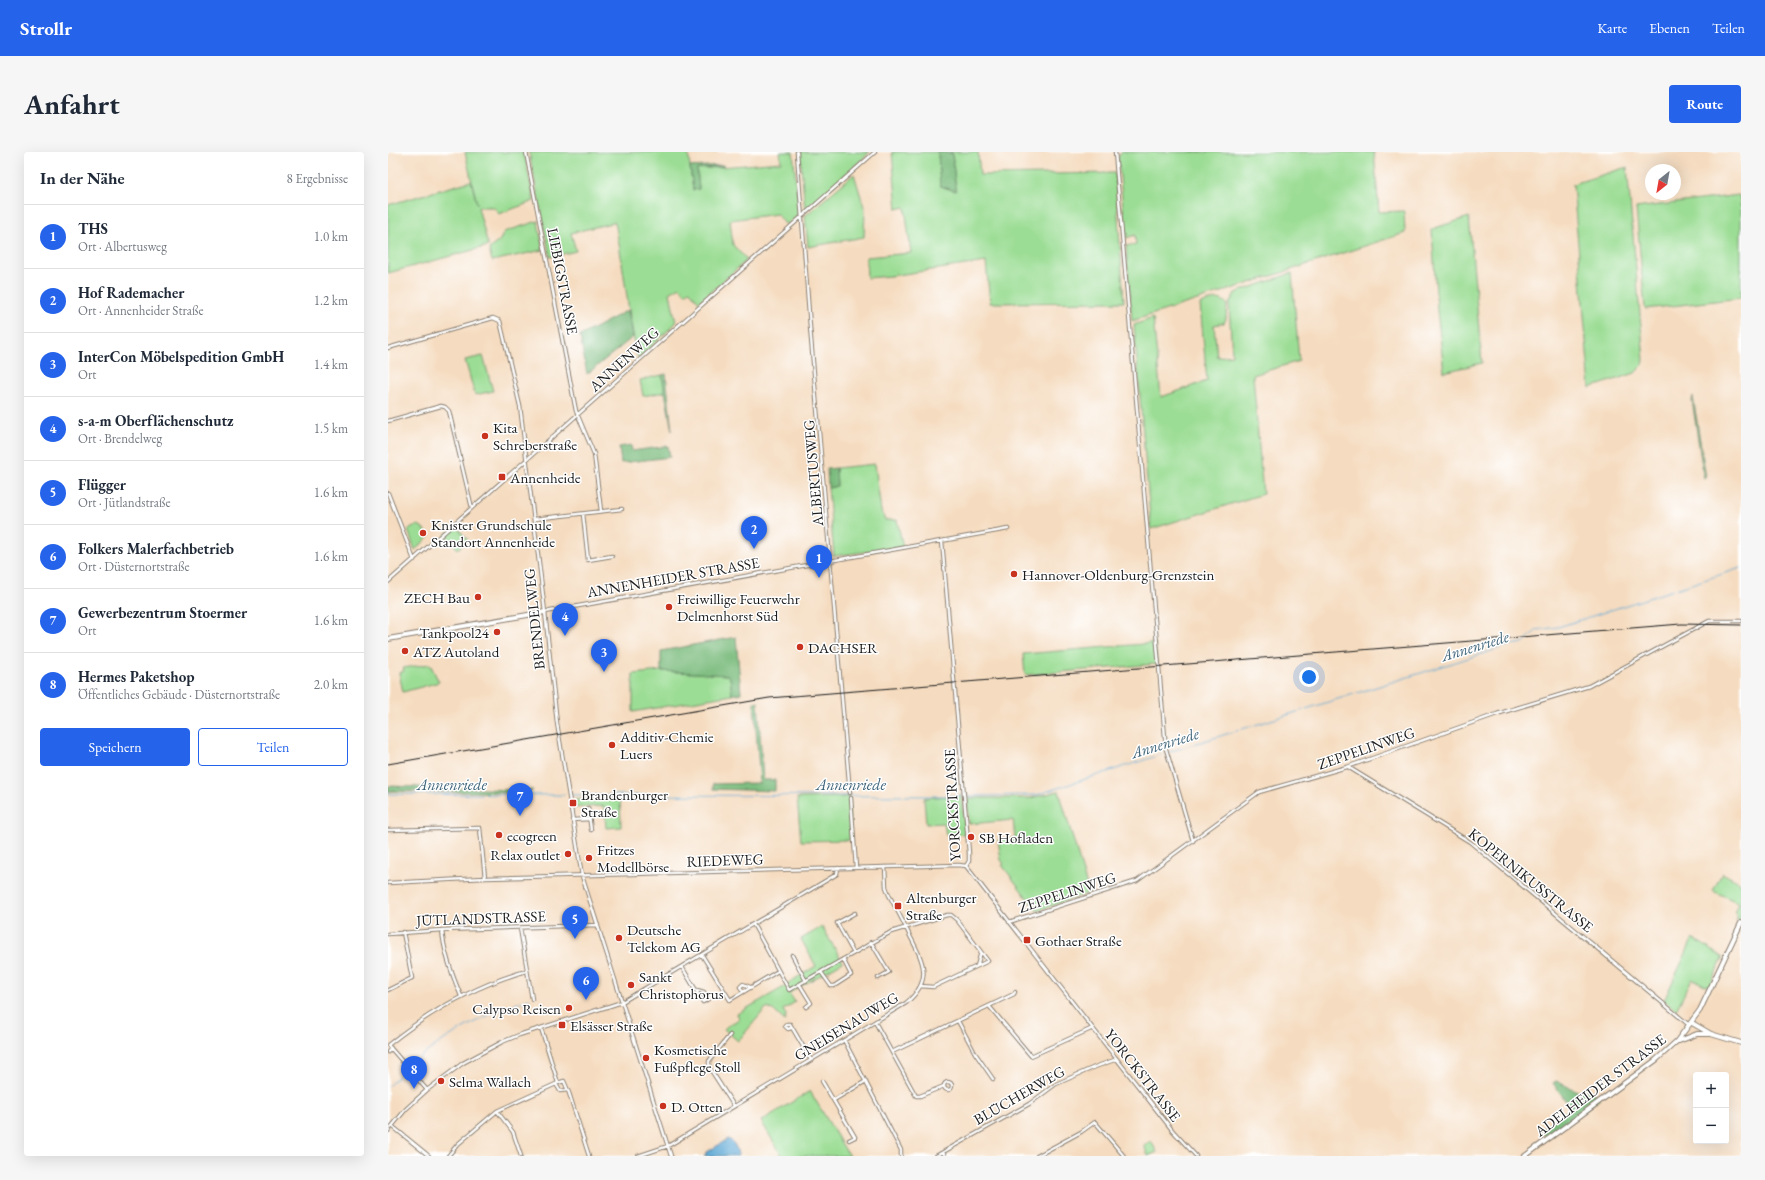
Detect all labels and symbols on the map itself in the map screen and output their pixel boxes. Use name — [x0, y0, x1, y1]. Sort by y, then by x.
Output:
north arrow — [1645, 164, 1681, 200]
street label: LIEBIGSTRASSE — [543, 226, 583, 336]
street label: ANNENWEG — [584, 323, 663, 396]
place label: Kita Schreberstraße — [493, 418, 577, 454]
street label: ALBERTUSWEG — [799, 419, 827, 528]
marker: Kita Schreberstraße — [480, 431, 490, 441]
place label: Annenheide — [509, 468, 581, 487]
marker: Annenheide — [497, 472, 507, 482]
place label: Knister Grundschule Standort Annenheide — [431, 515, 555, 551]
pin: 2 — [741, 516, 767, 549]
marker: Knister Grundschule Standort Annenheide — [418, 528, 428, 538]
pin: 1 — [806, 545, 832, 578]
street label: ANNENHEIDER STRASSE — [584, 552, 761, 602]
place label: Hannover-Oldenburg-Grenzstein — [1022, 565, 1214, 584]
street label: BRENDELWEG — [519, 567, 549, 670]
marker: Hannover-Oldenburg-Grenzstein — [1009, 569, 1019, 579]
place label: ZECH Bau — [404, 588, 470, 607]
place label: Freiwillige Feuerwehr Delmenhorst Süd — [677, 589, 800, 625]
marker: ZECH Bau — [473, 592, 483, 602]
marker: Freiwillige Feuerwehr Delmenhorst Süd — [664, 602, 674, 612]
pin: 4 — [552, 603, 578, 636]
place label: Tankpool24 — [419, 623, 490, 642]
water label: Annenriede — [1438, 626, 1512, 667]
marker: Tankpool24 — [492, 627, 502, 637]
place label: DACHSER — [808, 638, 878, 657]
pin: 3 — [591, 639, 617, 672]
place label: ATZ Autoland — [412, 642, 500, 661]
marker: DACHSER — [795, 642, 805, 652]
marker: ATZ Autoland — [400, 646, 410, 656]
your location — [1299, 667, 1319, 687]
street label: ZEPPELINWEG — [1315, 722, 1417, 773]
water label: Annenriede — [1128, 723, 1202, 764]
place label: Additiv-Chemie Luers — [619, 727, 714, 763]
marker: Additiv-Chemie Luers — [607, 740, 617, 750]
street label: YORCKSTRASSE — [940, 748, 964, 862]
water label: Annenriede — [416, 774, 488, 795]
water label: Annenriede — [815, 774, 887, 795]
pin: 7 — [507, 783, 533, 816]
place label: Brandenburger Straße — [581, 785, 668, 821]
marker: Brandenburger Straße — [568, 798, 578, 808]
street label: KOPERNIKUSSTRASSE — [1465, 824, 1598, 937]
place label: ecogreen — [507, 826, 557, 845]
place label: SB Hofladen — [979, 828, 1053, 847]
marker: ecogreen — [494, 830, 504, 840]
marker: SB Hofladen — [966, 832, 976, 842]
place label: Fritzes Modellbörse — [597, 840, 669, 876]
place label: Relax outlet — [490, 845, 560, 864]
marker: Relax outlet — [563, 849, 573, 859]
street label: RIEDEWEG — [686, 849, 764, 871]
marker: Fritzes Modellbörse — [584, 853, 594, 863]
street label: ZEPPELINWEG — [1016, 867, 1118, 917]
place label: Altenburger Straße — [905, 888, 977, 924]
marker: Altenburger Straße — [893, 901, 903, 911]
street label: JÜTLANDSTRASSE — [414, 906, 547, 930]
pin: 5 — [562, 906, 588, 939]
place label: Deutsche Telekom AG — [627, 920, 701, 956]
place label: Gothaer Straße — [1035, 931, 1122, 950]
marker: Deutsche Telekom AG — [614, 933, 624, 943]
marker: Gothaer Straße — [1022, 935, 1032, 945]
pin: 6 — [573, 967, 599, 1000]
place label: Sankt Christophorus — [639, 967, 724, 1003]
marker: Sankt Christophorus — [626, 980, 636, 990]
street label: GNEISENAUWEG — [790, 987, 902, 1065]
place label: Calypso Reisen — [472, 999, 561, 1018]
marker: Calypso Reisen — [564, 1003, 574, 1013]
place label: Elsässer Straße — [570, 1016, 653, 1035]
marker: Elsässer Straße — [557, 1020, 567, 1030]
street label: YORCKSTRASSE — [1101, 1025, 1185, 1126]
street label: ADELHEIDER STRASSE — [1530, 1029, 1670, 1141]
place label: Kosmetische Fußpflege Stoll — [654, 1040, 741, 1076]
marker: Kosmetische Fußpflege Stoll — [641, 1053, 651, 1063]
pin: 8 — [401, 1056, 427, 1089]
street label: BLÜCHERWEG — [970, 1061, 1068, 1129]
place label: Selma Wallach — [449, 1072, 532, 1091]
marker: Selma Wallach — [436, 1076, 446, 1086]
place label: D. Otten — [671, 1097, 723, 1116]
marker: D. Otten — [658, 1101, 668, 1111]

